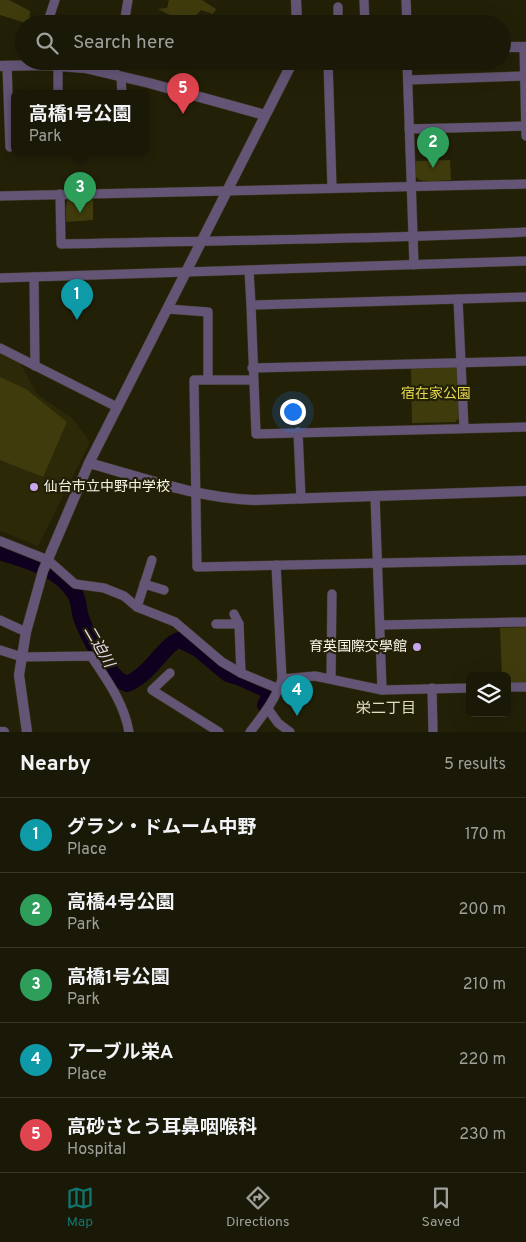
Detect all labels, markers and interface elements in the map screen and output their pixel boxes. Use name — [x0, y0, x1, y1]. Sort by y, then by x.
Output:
search box — [15, 15, 511, 70]
icon: search — [33, 29, 61, 57]
text: Search here — [73, 31, 175, 55]
pin: 5 — [167, 73, 199, 114]
popup — [11, 90, 149, 155]
text: 高橋1号公園 — [29, 103, 131, 127]
text: Park — [29, 127, 62, 147]
pin: 2 — [417, 127, 449, 168]
pin: 3 — [64, 172, 96, 213]
pin: 1 — [61, 279, 93, 320]
park label: 宿在家公園 — [401, 386, 471, 403]
your location — [280, 399, 306, 425]
place label: 仙台市立中野中学校 — [44, 478, 170, 496]
marker: 仙台市立中野中学校 — [28, 481, 40, 493]
water label: 二迫川 — [79, 623, 118, 673]
place label: 育英国際交學館 — [309, 639, 407, 656]
marker: 育英国際交學館 — [411, 641, 423, 653]
map controls — [466, 672, 511, 717]
button: layers — [466, 672, 511, 717]
pin: 4 — [281, 675, 313, 716]
district label: 栄二丁目 — [356, 700, 416, 719]
text: Nearby — [20, 751, 91, 778]
text: 5 results — [444, 755, 506, 775]
text: グラン・ドムーム中野 — [67, 816, 256, 840]
text: 1 — [33, 825, 39, 845]
text: 170 m — [465, 825, 506, 845]
text: Place — [67, 840, 107, 860]
text: 高橋4号公園 — [67, 891, 174, 915]
text: 2 — [31, 900, 41, 920]
text: 200 m — [458, 900, 506, 920]
text: Park — [67, 915, 100, 935]
text: 高橋1号公園 — [67, 966, 170, 990]
text: 3 — [31, 975, 41, 995]
text: 210 m — [463, 975, 506, 995]
text: Park — [67, 990, 100, 1010]
text: アーブル栄A — [67, 1041, 173, 1065]
text: 4 — [31, 1050, 41, 1070]
text: 220 m — [459, 1050, 506, 1070]
text: Place — [67, 1065, 107, 1085]
text: 高砂さとう耳鼻咽喉科 — [67, 1116, 257, 1140]
text: 5 — [31, 1125, 41, 1145]
text: 230 m — [459, 1125, 506, 1145]
text: Hospital — [67, 1140, 126, 1160]
tab: Map — [66, 1184, 94, 1231]
tab: Directions — [226, 1184, 290, 1231]
tab: Saved — [422, 1184, 460, 1231]

